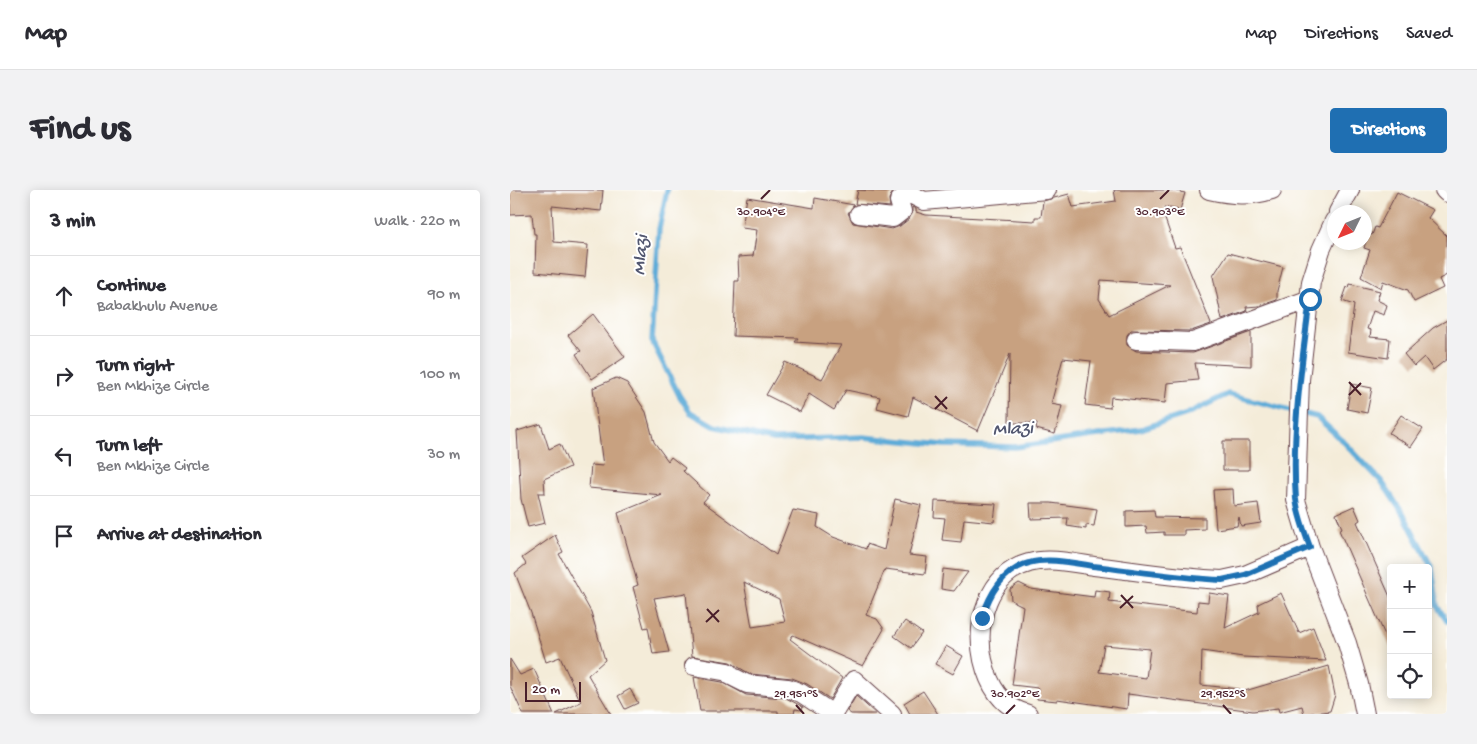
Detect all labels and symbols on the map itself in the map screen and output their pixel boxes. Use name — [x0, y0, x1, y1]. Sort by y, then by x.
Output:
north arrow — [1327, 205, 1372, 250]
text: 30.904°E — [736, 206, 786, 220]
text: 30.903°E — [1135, 206, 1185, 220]
water label: Mlazi — [629, 232, 655, 276]
route start — [1299, 288, 1322, 311]
water label: Mlazi — [992, 417, 1036, 443]
route end — [971, 607, 994, 630]
scale bar — [525, 679, 581, 702]
text: 29.951°S — [774, 688, 818, 702]
text: 30.902°E — [990, 688, 1040, 702]
text: 29.952°S — [1201, 688, 1246, 702]

